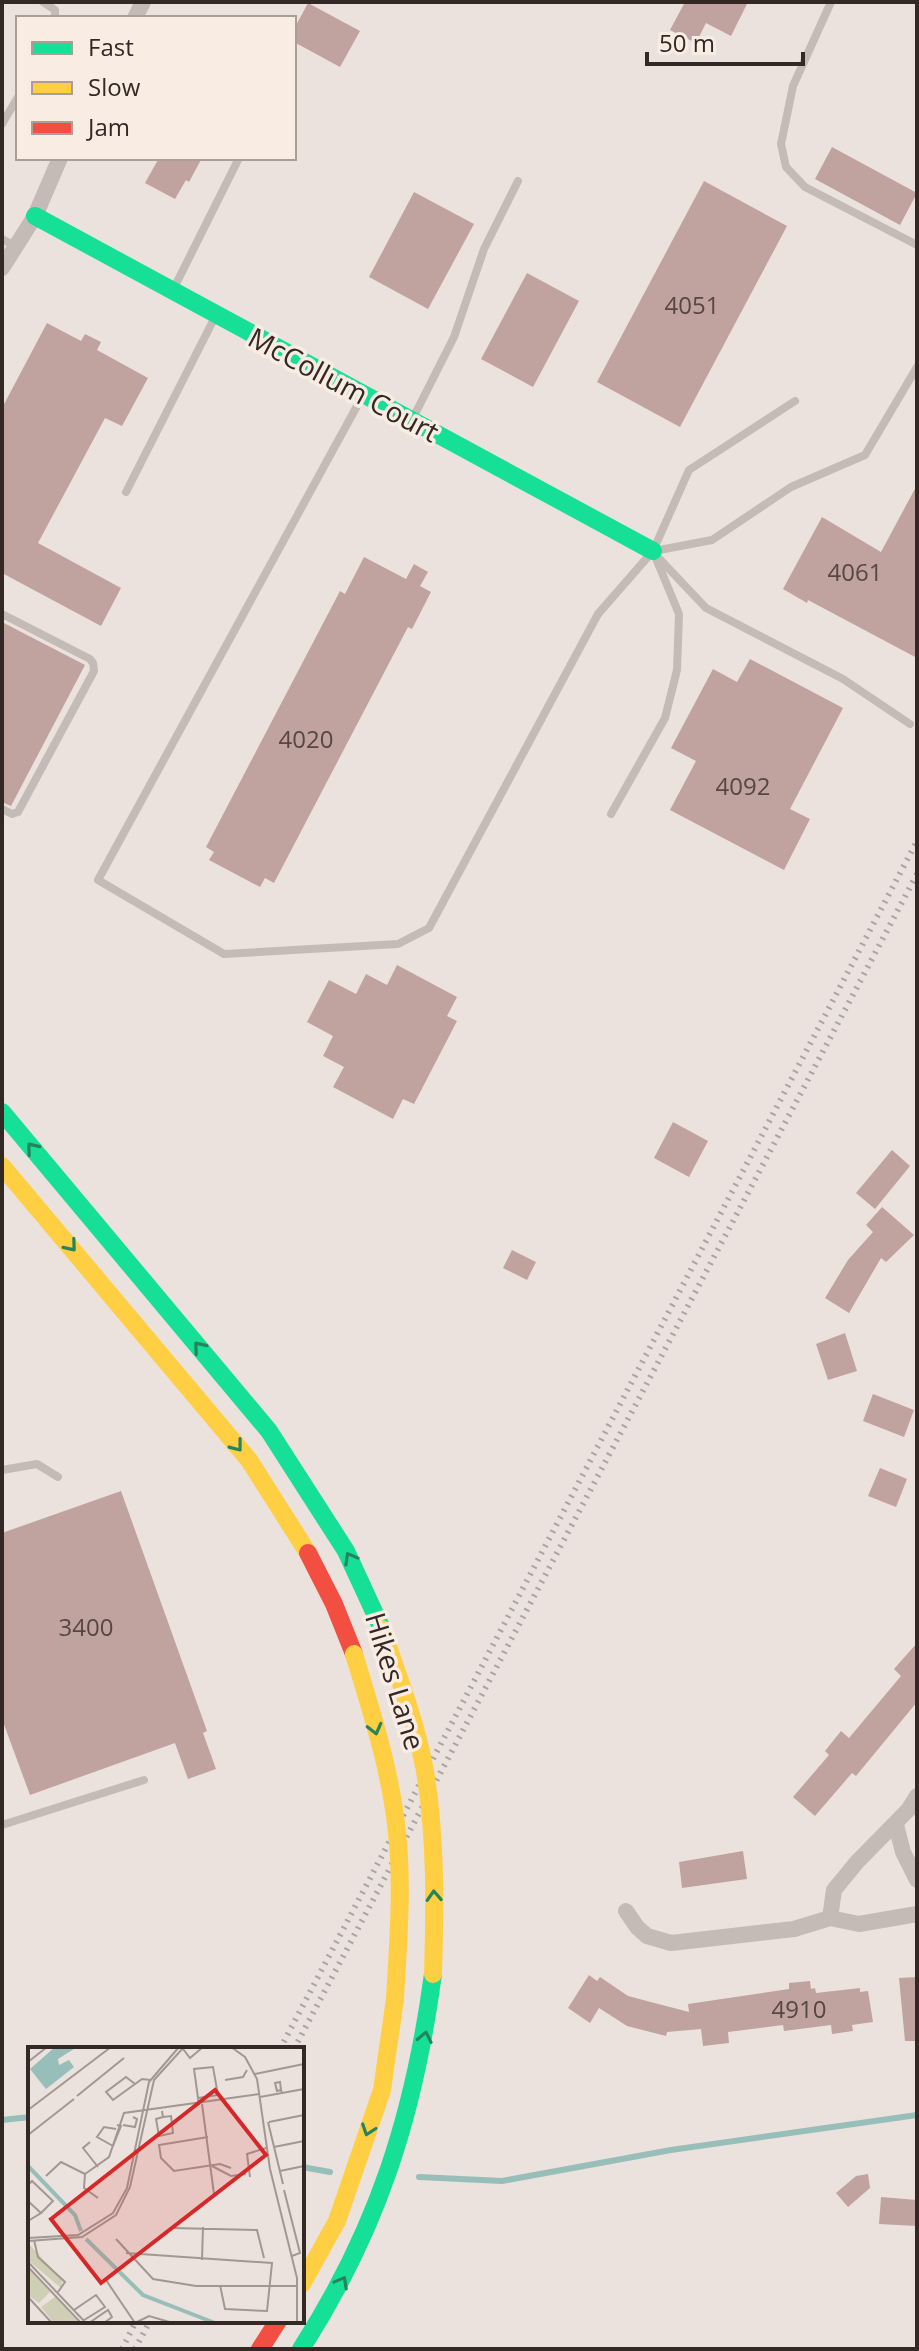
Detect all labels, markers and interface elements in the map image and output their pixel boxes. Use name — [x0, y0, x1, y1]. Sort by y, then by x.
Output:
legend — [16, 16, 296, 160]
scale bar — [647, 16, 803, 66]
text: 50 m — [659, 26, 715, 59]
text: Fast — [88, 30, 134, 63]
text: Slow — [88, 70, 141, 103]
text: Jam — [86, 110, 130, 143]
house number: 4051 — [665, 288, 719, 321]
street label: McCollum Court — [242, 318, 446, 450]
house number: 4061 — [828, 555, 882, 588]
house number: 4020 — [279, 722, 333, 755]
house number: 4092 — [716, 769, 770, 802]
one-way arrow — [27, 1143, 42, 1157]
one-way arrow — [61, 1237, 75, 1252]
one-way arrow — [194, 1342, 209, 1356]
one-way arrow — [228, 1437, 242, 1452]
one-way arrow — [344, 1552, 360, 1567]
street label: Hikes Lane — [357, 1608, 435, 1754]
house number: 3400 — [59, 1610, 113, 1643]
one-way arrow — [366, 1722, 383, 1736]
one-way arrow — [426, 1889, 443, 1902]
house number: 4910 — [772, 1992, 826, 2025]
one-way arrow — [416, 2031, 433, 2044]
inset map — [28, 2047, 304, 2323]
one-way arrow — [361, 2122, 377, 2136]
one-way arrow — [332, 2276, 347, 2290]

